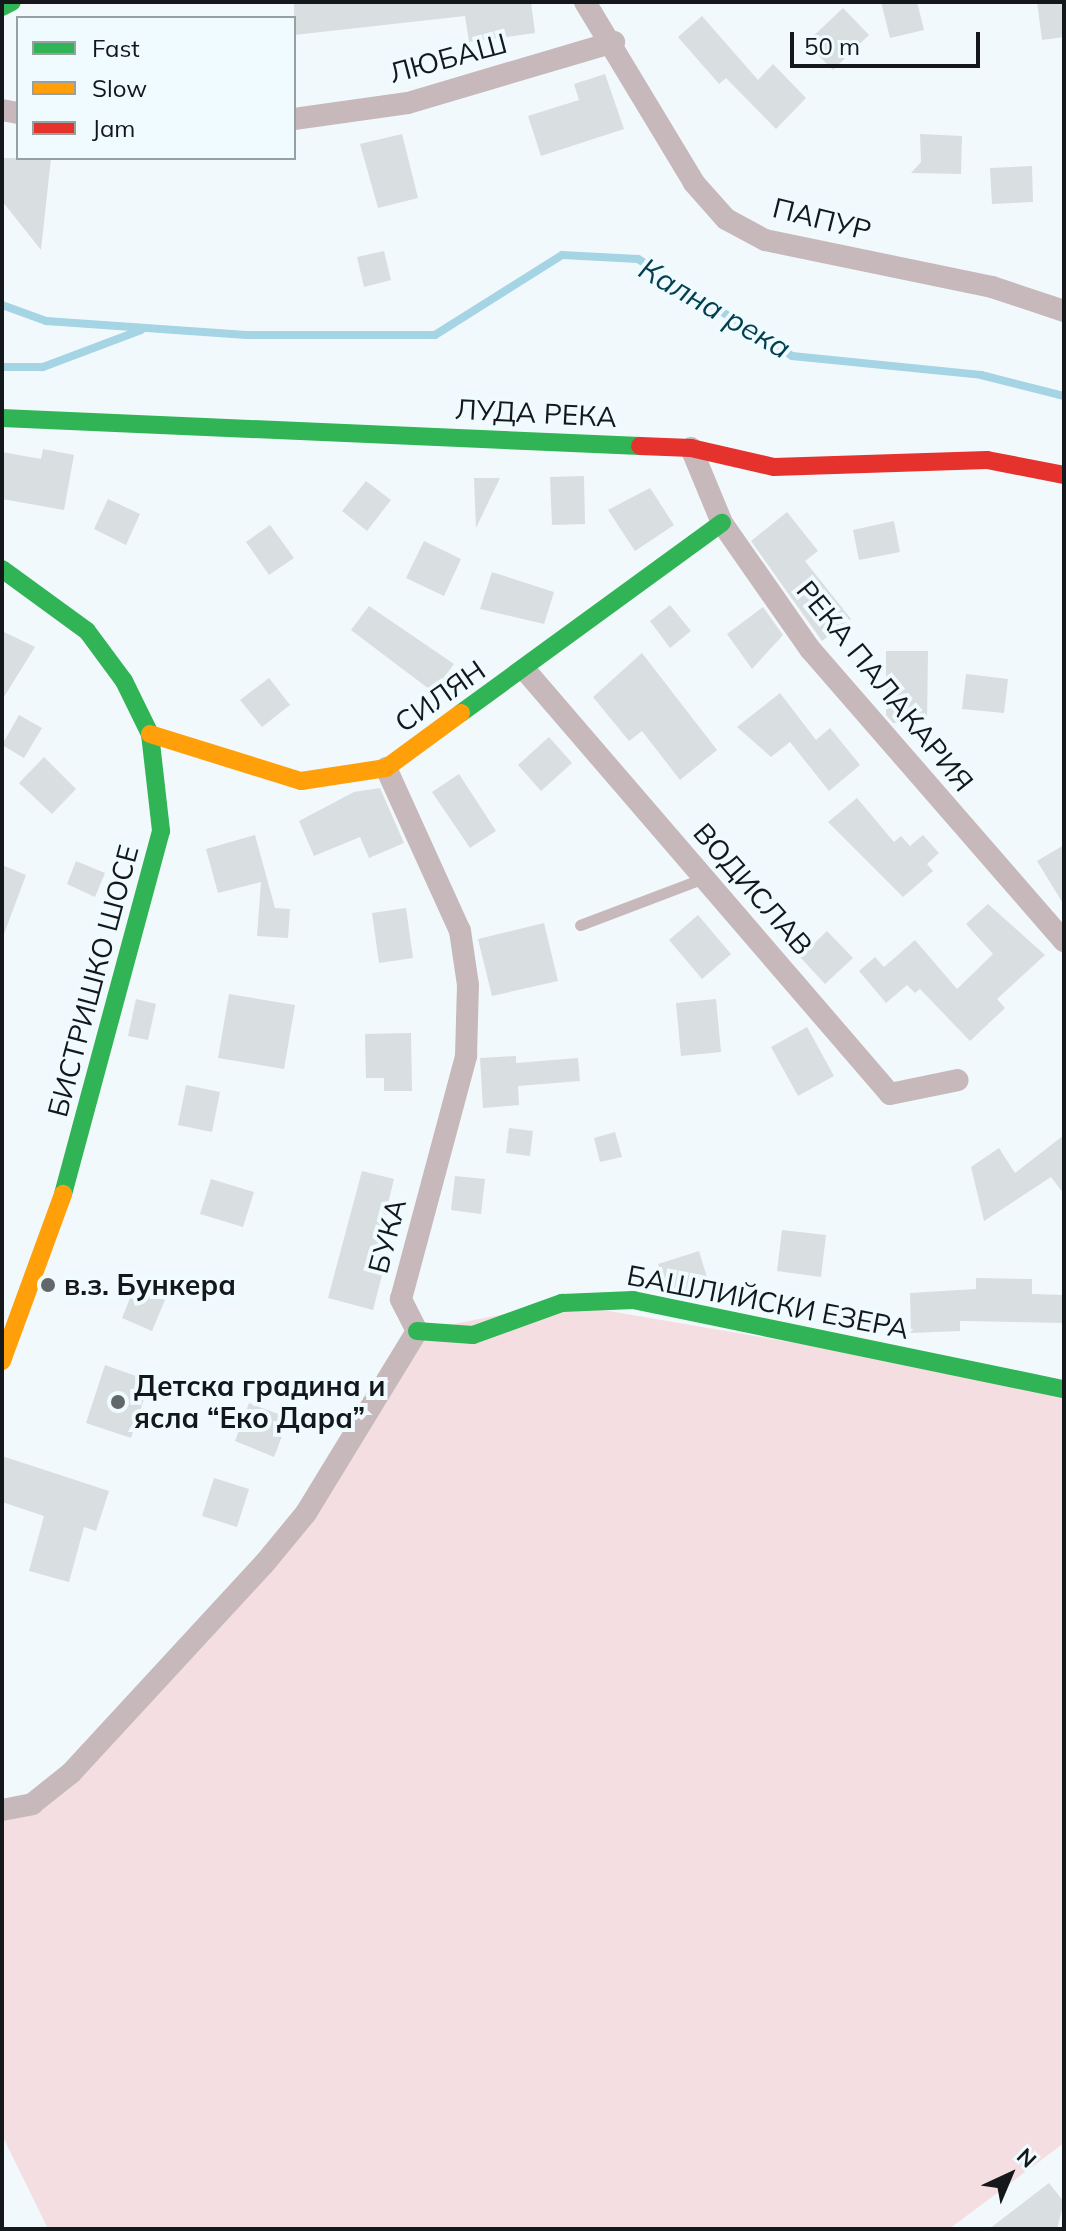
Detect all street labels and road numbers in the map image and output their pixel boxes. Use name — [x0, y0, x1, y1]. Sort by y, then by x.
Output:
street label: ЛЮБАШ — [386, 26, 510, 90]
street label: ПАПУР — [769, 191, 875, 247]
street label: ЛУДА РЕКА — [454, 392, 618, 434]
street label: РЕКА ПАЛАКАРИЯ — [790, 574, 980, 798]
street label: СИЛЯН — [389, 653, 491, 739]
street label: ВОДИСЛАВ — [687, 816, 819, 962]
street label: БИСТРИШКО ШОСЕ — [41, 842, 145, 1120]
street label: БУКА — [361, 1195, 413, 1277]
street label: БАШЛИЙСКИ ЕЗЕРА — [624, 1258, 912, 1346]

